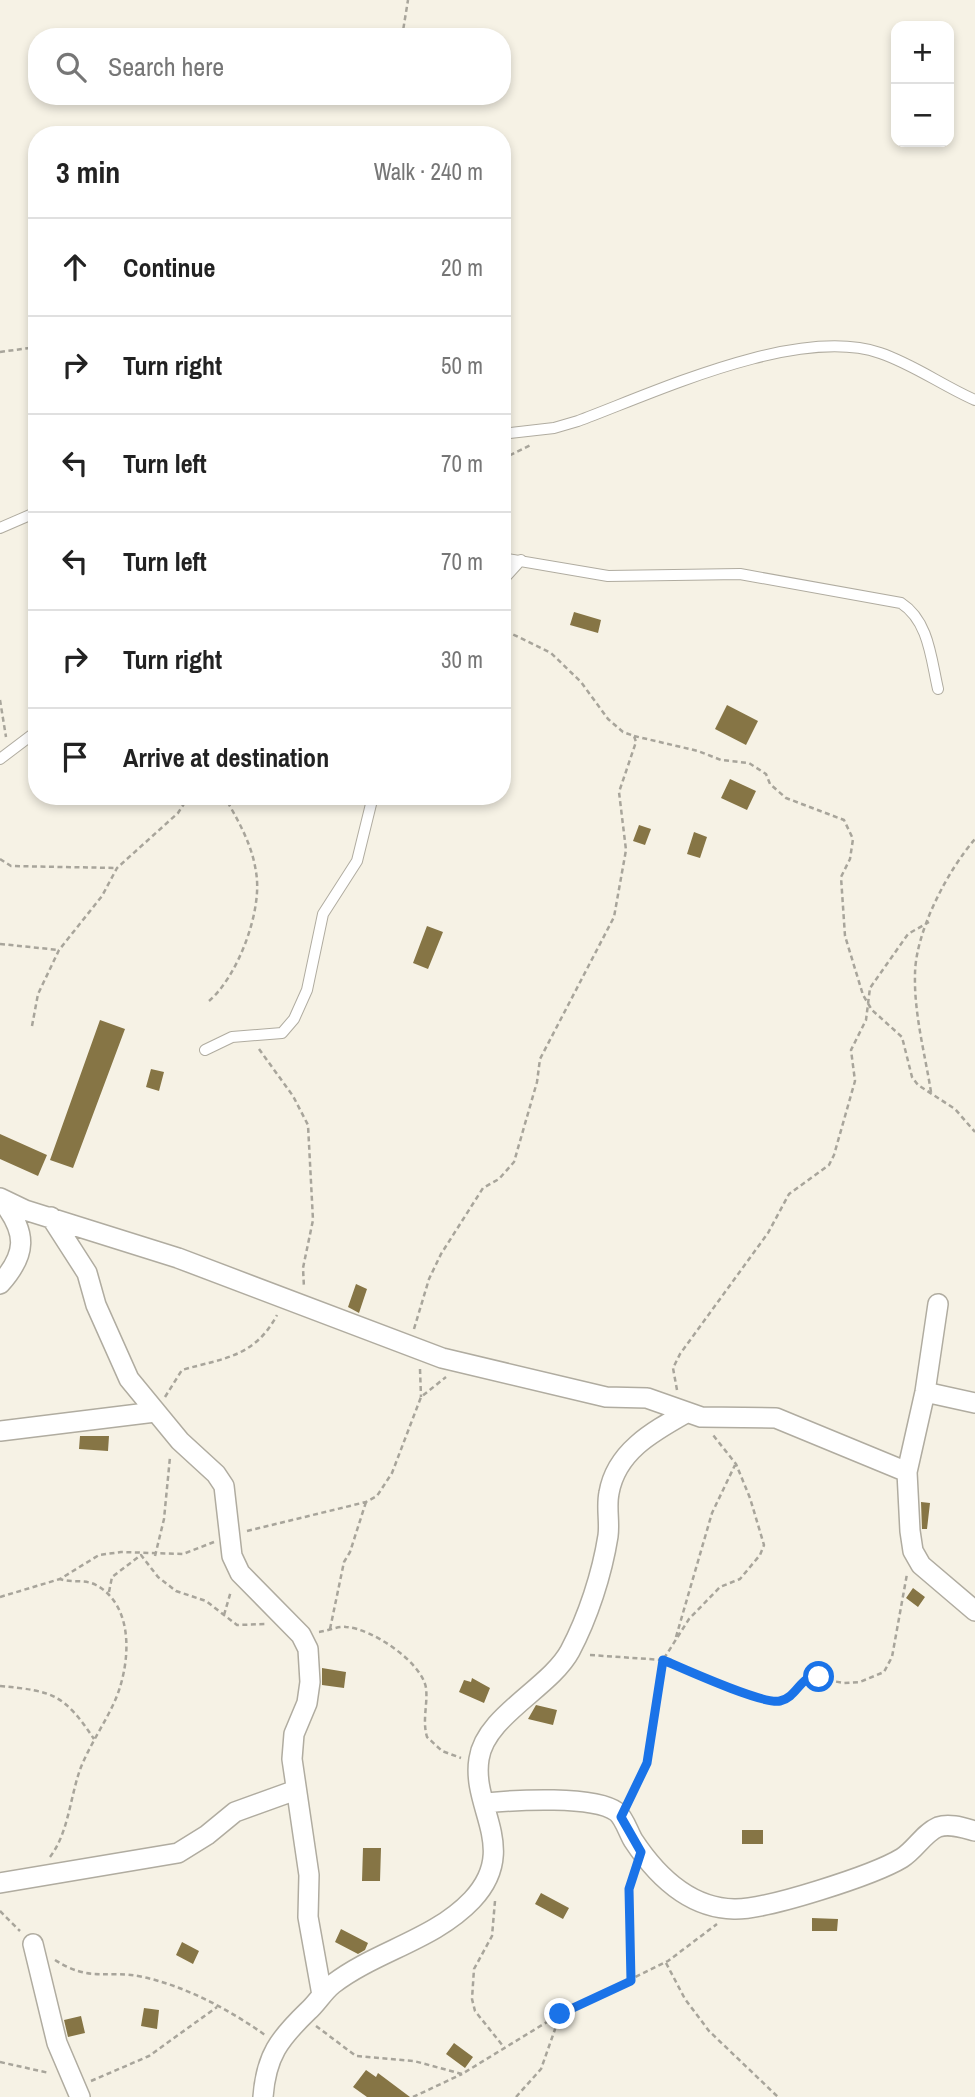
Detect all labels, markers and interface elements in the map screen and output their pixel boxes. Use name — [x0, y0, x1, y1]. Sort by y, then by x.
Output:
map controls — [891, 21, 954, 147]
button: + — [891, 21, 954, 84]
search box — [28, 28, 511, 105]
icon: search — [52, 48, 90, 86]
text: Search here — [108, 49, 224, 84]
button: − — [891, 84, 954, 147]
text: 3 min — [56, 152, 120, 192]
text: Walk · 240 m — [374, 156, 483, 187]
icon: ahead — [56, 248, 94, 286]
text: Continue — [123, 250, 215, 285]
text: 20 m — [441, 252, 483, 283]
icon: right — [56, 346, 94, 384]
text: Turn right — [123, 348, 222, 383]
text: 50 m — [441, 350, 483, 381]
icon: left — [56, 444, 94, 482]
text: Turn left — [123, 446, 207, 481]
text: 70 m — [441, 448, 483, 479]
icon: left — [56, 542, 94, 580]
text: Turn left — [123, 544, 207, 579]
text: 70 m — [441, 546, 483, 577]
icon: right — [56, 640, 94, 678]
text: Turn right — [123, 642, 222, 677]
text: 30 m — [441, 644, 483, 675]
icon: arrive — [56, 738, 94, 776]
text: Arrive at destination — [123, 740, 329, 775]
route start — [803, 1661, 834, 1692]
route end — [544, 1998, 575, 2029]

